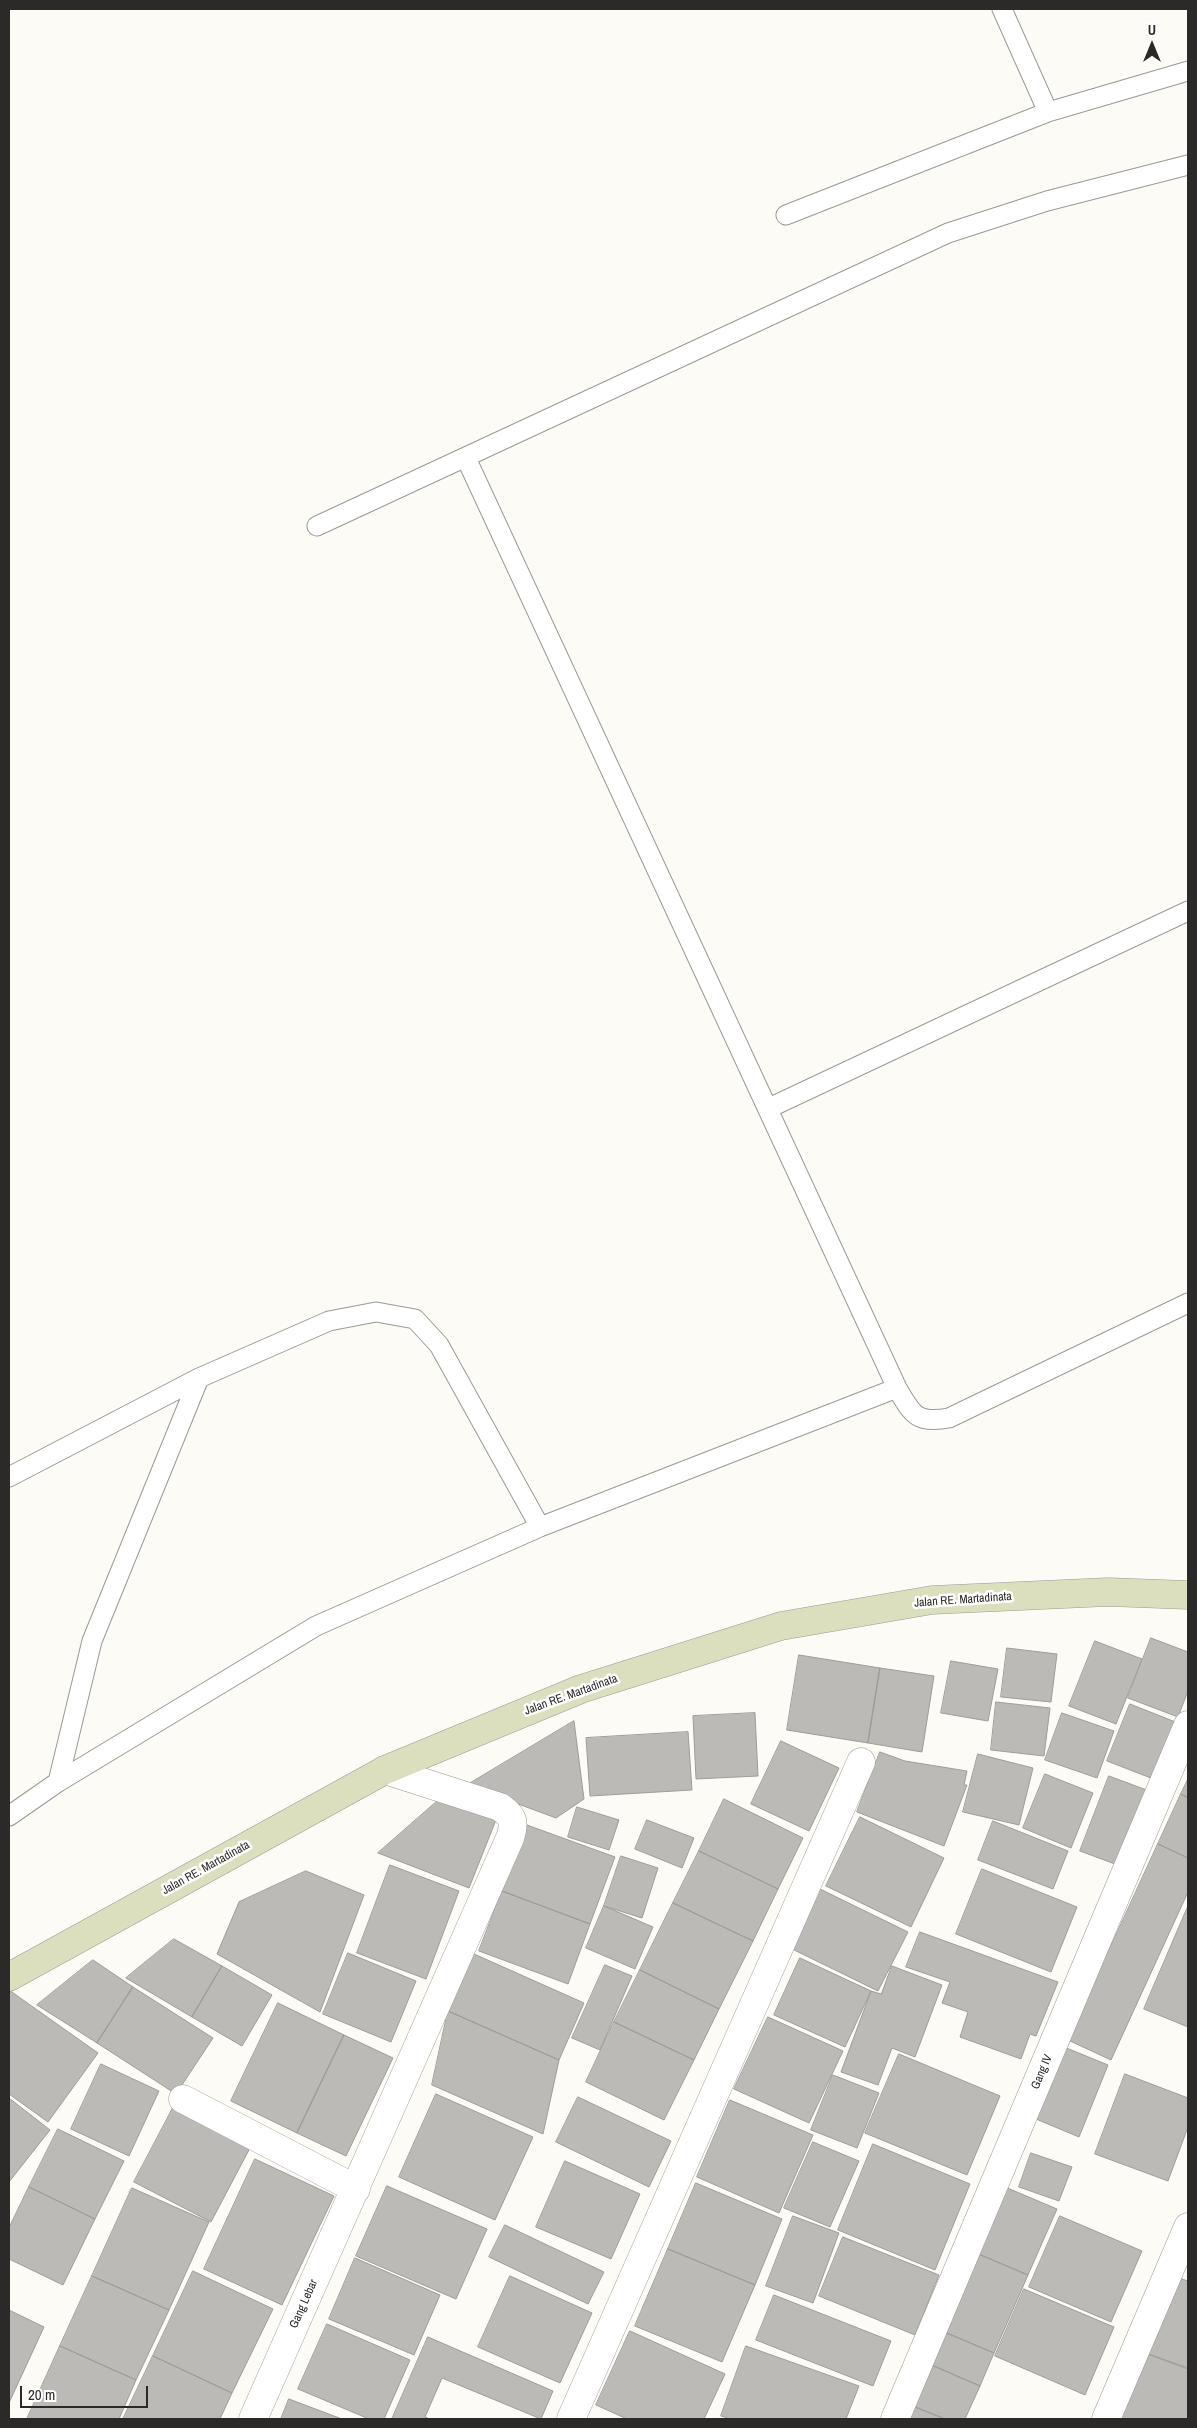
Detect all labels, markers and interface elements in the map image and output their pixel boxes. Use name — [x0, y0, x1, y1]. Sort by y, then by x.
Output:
north arrow — [1127, 20, 1177, 70]
text: U — [1148, 21, 1156, 39]
street label: Jalan RE. Martadinata — [914, 1589, 1012, 1611]
street label: Jalan RE. Martadinata — [523, 1671, 619, 1719]
street label: Jalan RE. Martadinata — [160, 1838, 252, 1898]
street label: Gang IV — [1028, 2053, 1056, 2091]
street label: Gang Lebar — [287, 2277, 321, 2331]
scale bar — [22, 2376, 150, 2408]
text: 20 m — [28, 2384, 55, 2405]

